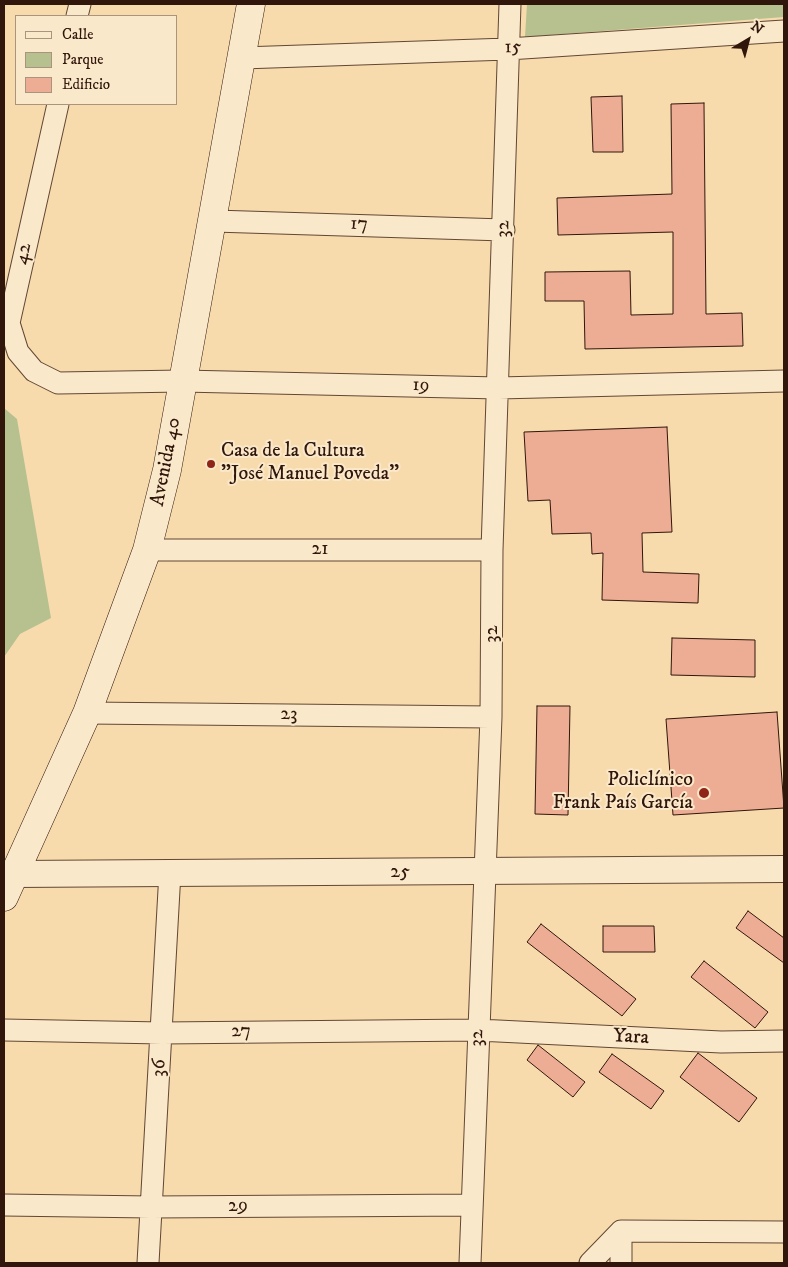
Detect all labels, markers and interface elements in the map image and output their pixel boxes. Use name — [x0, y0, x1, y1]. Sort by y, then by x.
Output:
legend — [15, 15, 178, 105]
north arrow — [723, 15, 773, 65]
text: N — [747, 17, 767, 39]
text: Calle — [62, 25, 94, 44]
street label: 15 — [504, 36, 522, 60]
text: Parque — [62, 50, 103, 69]
text: Edificio — [62, 75, 110, 94]
street label: 17 — [350, 213, 368, 237]
street label: 32 — [492, 220, 516, 238]
street label: 42 — [10, 241, 38, 267]
street label: 19 — [412, 374, 430, 398]
street label: Avenida 40 — [147, 416, 187, 508]
place label: Casa de la Cultura "José Manuel Poveda" — [221, 440, 399, 487]
marker: Casa de la Cultura "José Manuel Poveda" — [205, 458, 217, 470]
street label: 21 — [311, 538, 329, 562]
street label: 32 — [481, 625, 505, 643]
street label: 23 — [280, 703, 298, 727]
place label: Policlínico Frank País García — [553, 769, 693, 816]
marker: Policlínico Frank País García — [697, 786, 711, 800]
street label: 25 — [390, 861, 410, 885]
street label: 27 — [231, 1020, 251, 1044]
street label: Yara — [613, 1025, 649, 1051]
street label: 32 — [466, 1029, 490, 1047]
street label: 36 — [147, 1058, 173, 1078]
street label: 29 — [228, 1195, 248, 1219]

